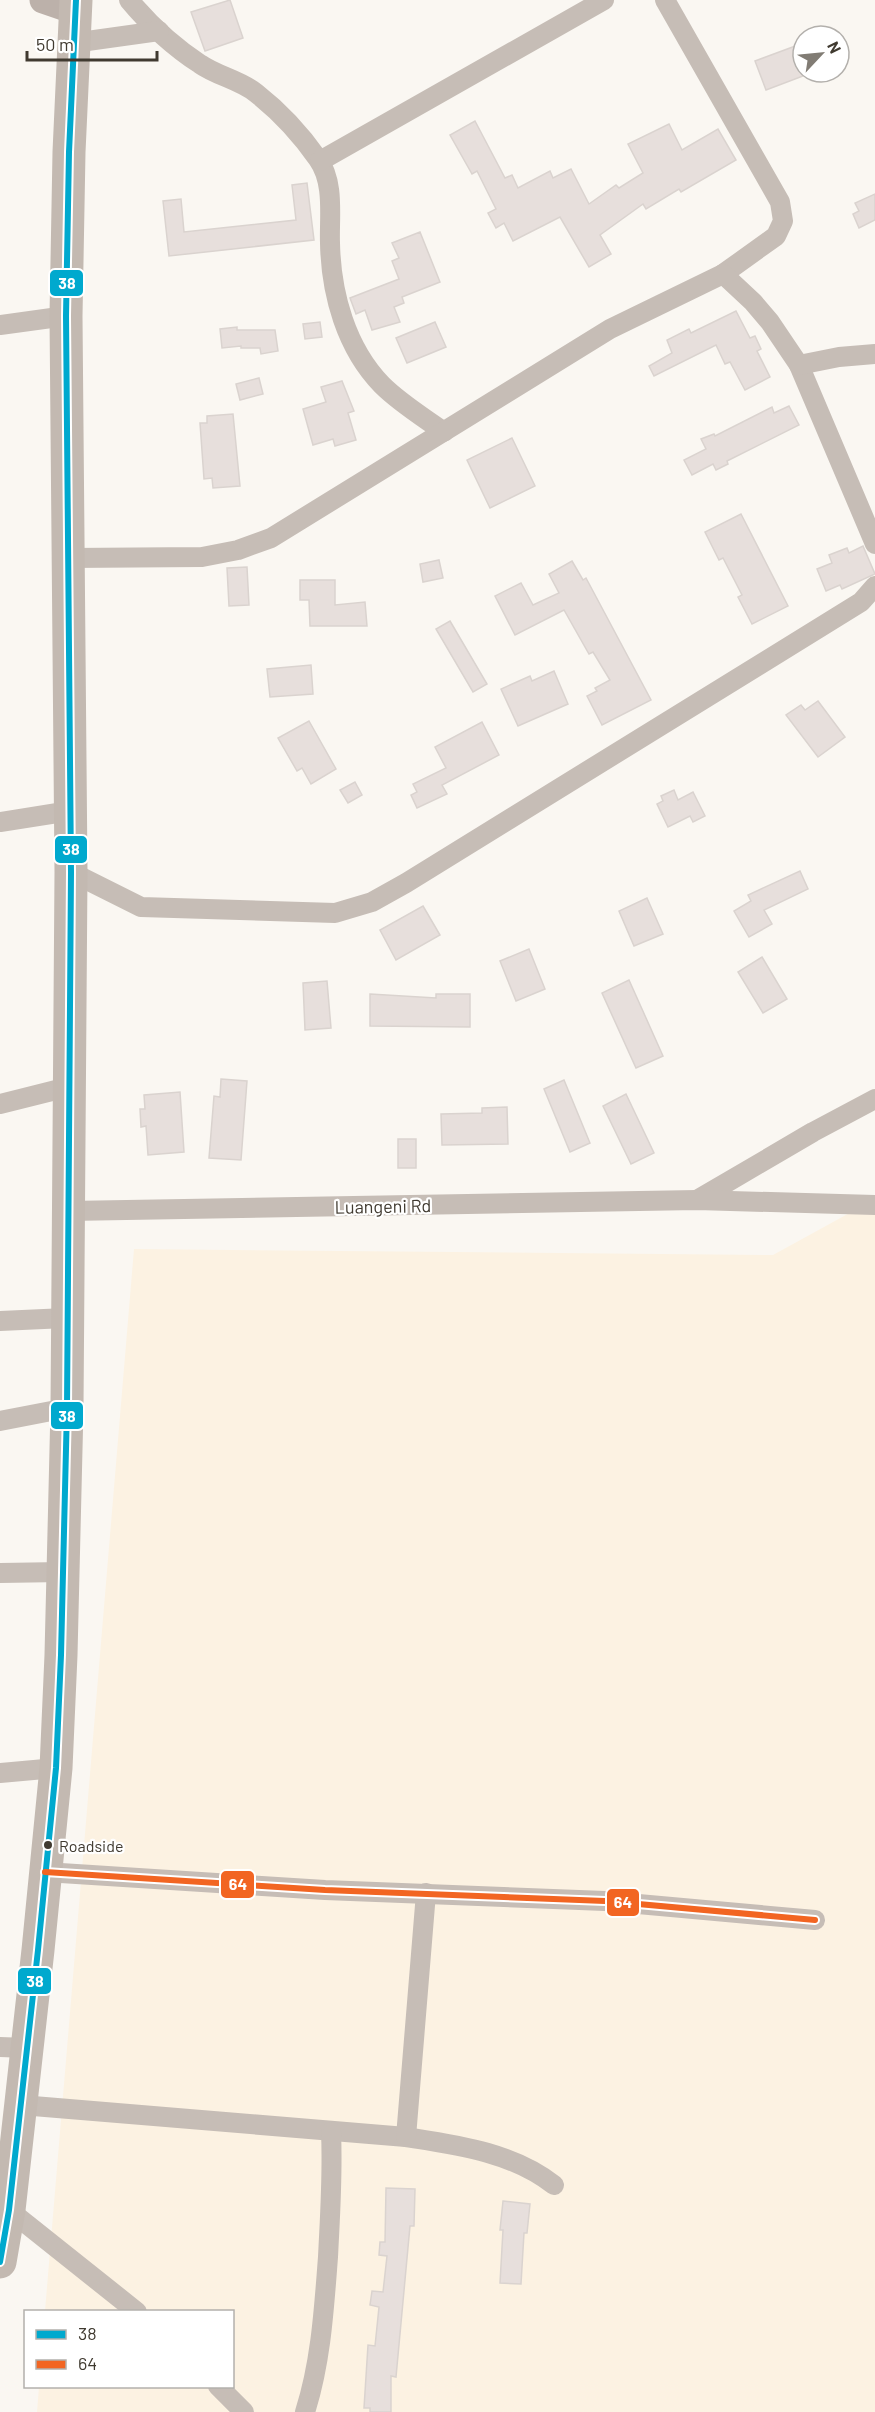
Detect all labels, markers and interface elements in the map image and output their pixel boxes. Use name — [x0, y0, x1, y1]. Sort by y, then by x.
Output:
scale bar — [27, 24, 158, 62]
north arrow — [791, 24, 851, 84]
text: 50 m — [36, 33, 74, 55]
text: N — [824, 38, 846, 56]
line badge: 38 — [49, 269, 84, 297]
text: 38 — [58, 273, 76, 292]
line badge: 38 — [54, 835, 88, 864]
text: 38 — [62, 839, 80, 858]
street label: Luangeni Rd — [334, 1194, 432, 1218]
line badge: 38 — [50, 1401, 84, 1430]
text: 38 — [58, 1406, 76, 1425]
place label: Roadside — [59, 1836, 123, 1855]
marker: Roadside — [42, 1839, 54, 1851]
line badge: 64 — [220, 1870, 255, 1899]
text: 64 — [229, 1874, 247, 1893]
line badge: 64 — [606, 1888, 640, 1917]
text: 64 — [614, 1892, 632, 1911]
line badge: 38 — [17, 1967, 52, 1995]
text: 38 — [26, 1971, 44, 1990]
legend — [24, 2310, 234, 2388]
text: 38 — [78, 2322, 97, 2344]
text: 64 — [78, 2352, 97, 2374]

